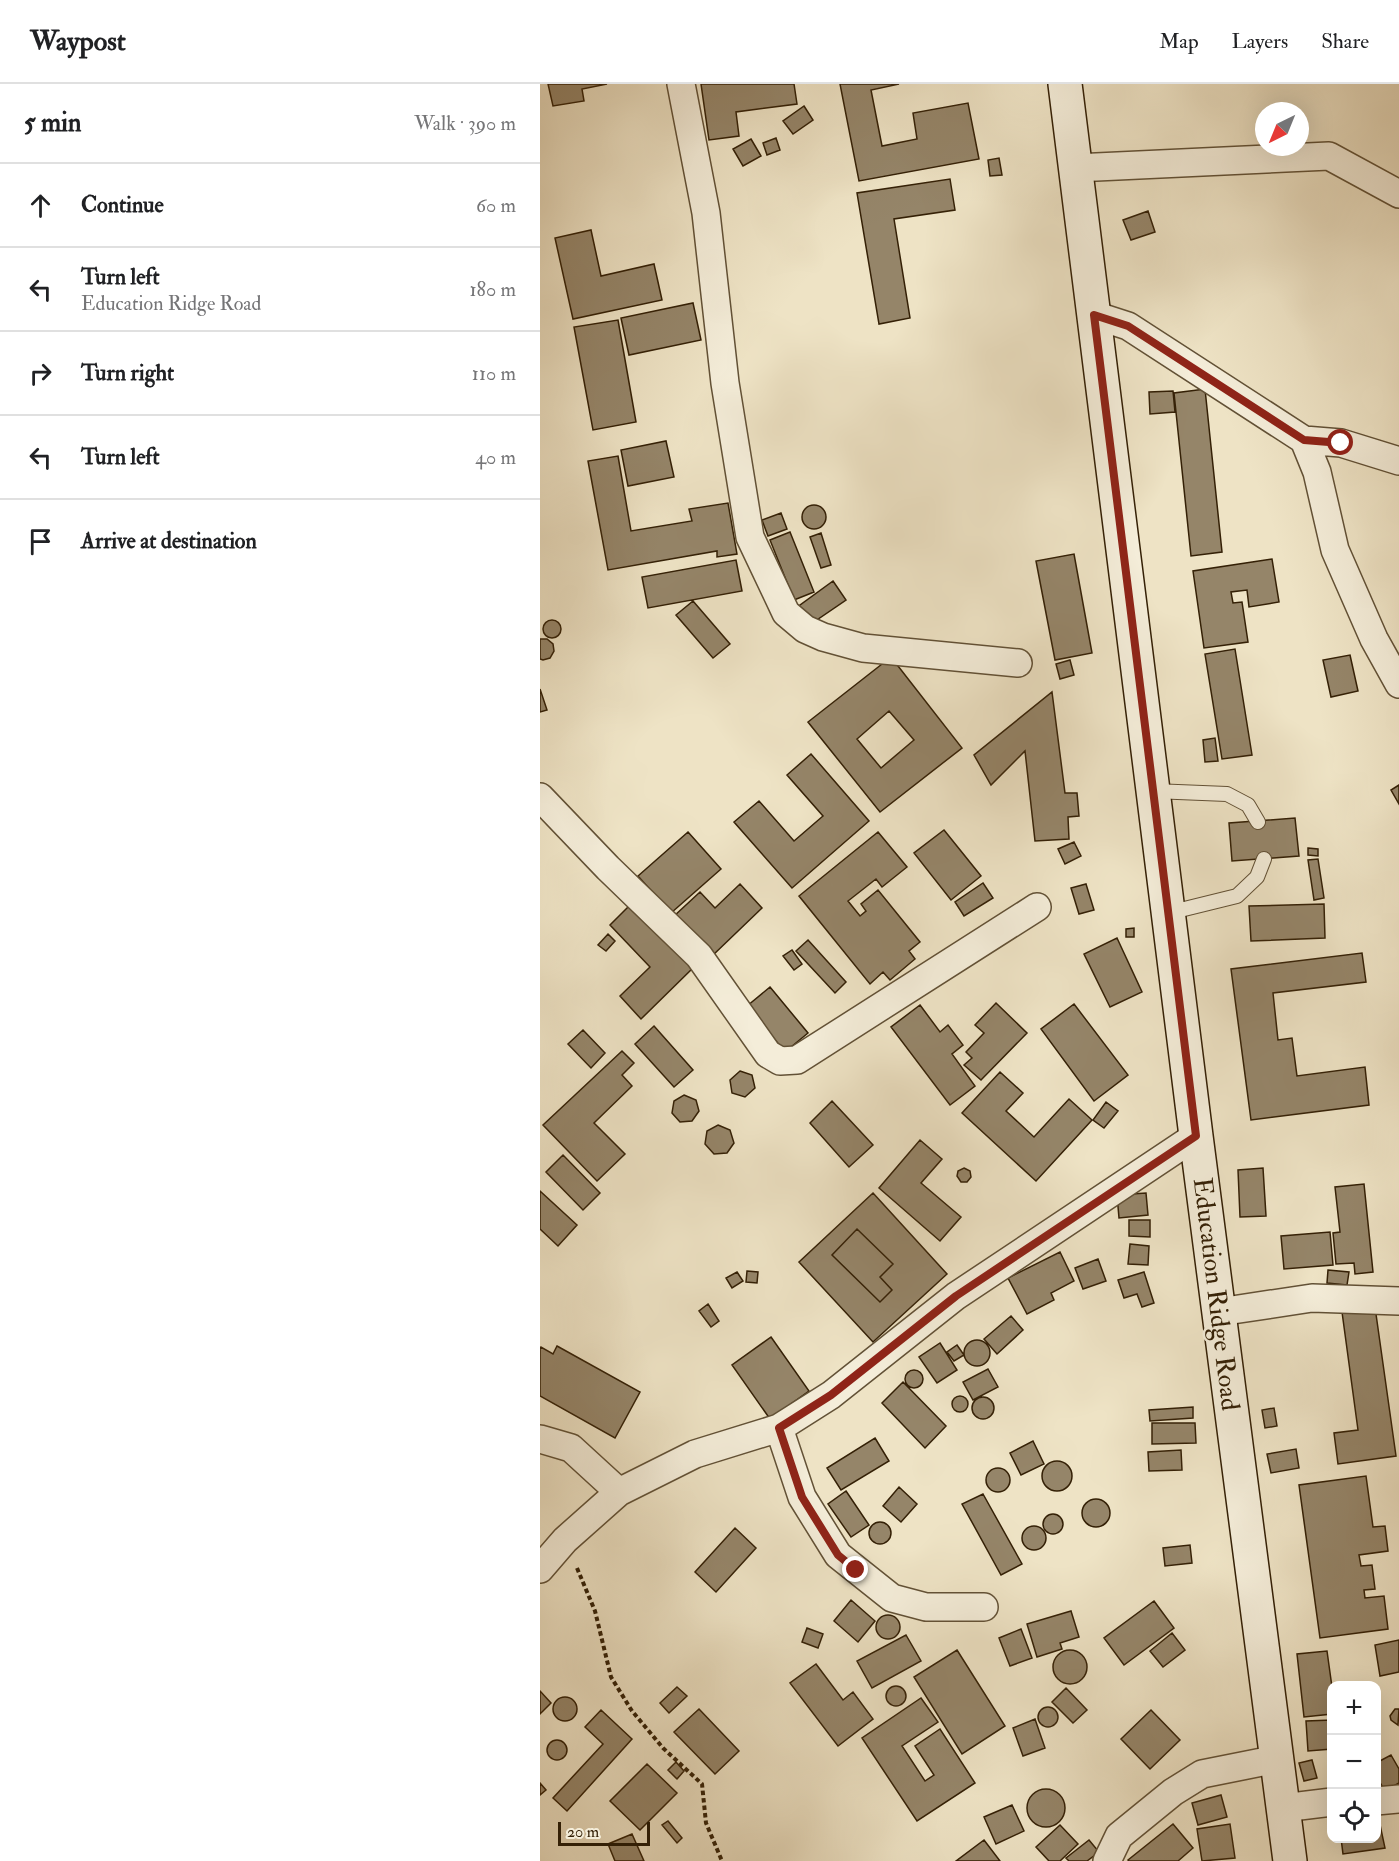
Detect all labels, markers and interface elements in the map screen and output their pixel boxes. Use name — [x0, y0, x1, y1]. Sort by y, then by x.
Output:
text: Waypost — [30, 24, 126, 59]
text: Map — [1159, 28, 1199, 55]
text: Layers — [1232, 28, 1288, 55]
text: Share — [1321, 28, 1369, 55]
north arrow — [1255, 102, 1309, 156]
text: 5 min — [24, 107, 81, 139]
text: Walk · 390 m — [414, 111, 516, 136]
icon: ahead — [24, 189, 57, 222]
text: Continue — [81, 191, 164, 219]
text: 60 m — [476, 193, 516, 218]
text: Turn left — [81, 263, 160, 291]
icon: left — [24, 273, 57, 306]
text: 180 m — [469, 277, 516, 302]
text: Education Ridge Road — [81, 291, 261, 316]
icon: right — [24, 357, 57, 390]
text: Turn right — [81, 359, 174, 387]
text: 110 m — [472, 361, 516, 386]
route start — [1327, 429, 1353, 455]
icon: left — [24, 441, 57, 474]
text: Turn left — [81, 443, 160, 471]
text: 40 m — [475, 445, 516, 470]
icon: arrive — [24, 525, 57, 558]
text: Arrive at destination — [81, 527, 257, 555]
street label: Education Ridge Road — [1186, 1176, 1246, 1412]
route end — [842, 1556, 868, 1582]
map controls — [1327, 1681, 1381, 1843]
button: + — [1327, 1681, 1381, 1735]
button: − — [1327, 1735, 1381, 1789]
button: locate — [1327, 1789, 1381, 1843]
scale bar — [558, 1819, 650, 1846]
text: 20 m — [567, 1822, 599, 1842]

